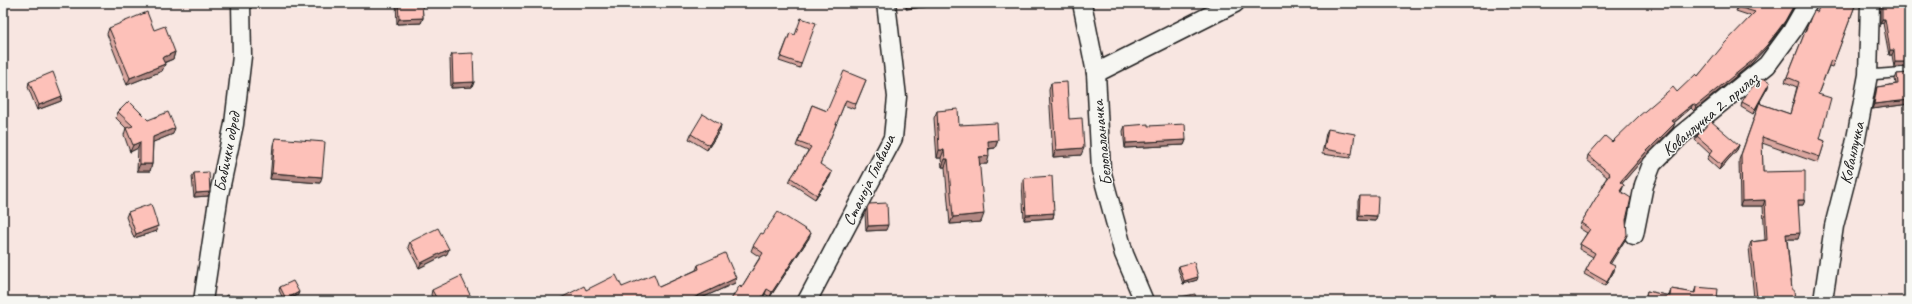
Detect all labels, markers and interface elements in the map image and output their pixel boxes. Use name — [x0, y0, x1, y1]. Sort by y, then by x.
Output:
street label: Кованлучка 2. прилаз — [1658, 67, 1764, 161]
street label: Белопаланачка — [1087, 97, 1117, 187]
street label: Бабички одред — [209, 108, 245, 194]
street label: Кованлучка — [1835, 118, 1870, 186]
street label: Станоја Главаша — [838, 130, 901, 229]

